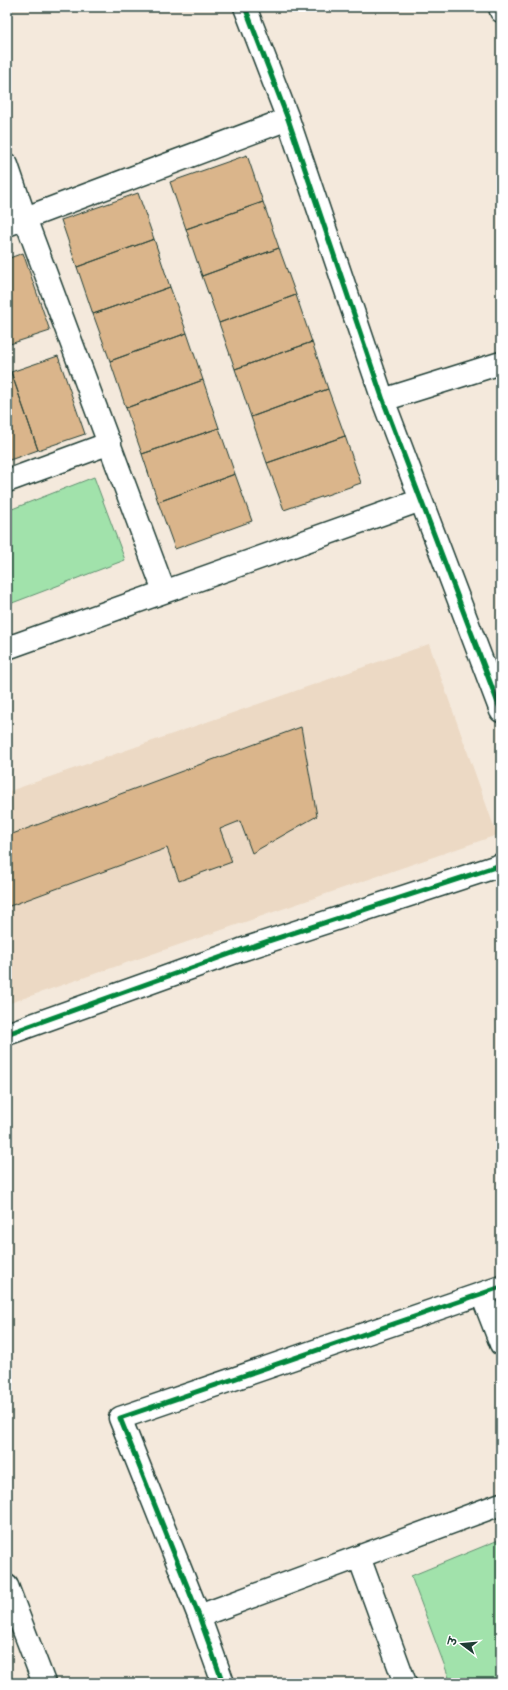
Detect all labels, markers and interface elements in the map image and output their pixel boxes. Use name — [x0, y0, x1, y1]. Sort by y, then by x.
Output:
north arrow — [442, 1624, 482, 1664]
text: उ — [444, 1634, 461, 1648]

